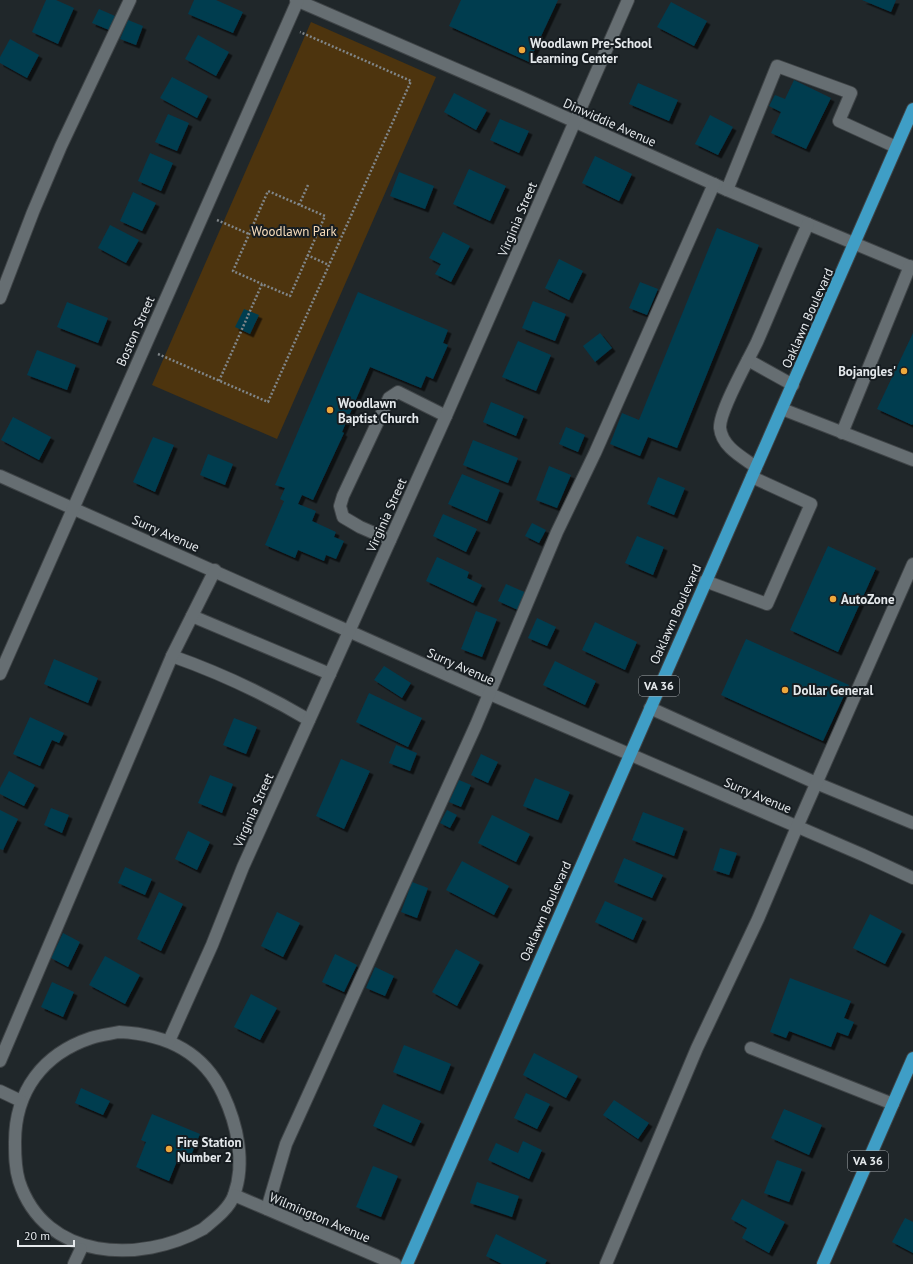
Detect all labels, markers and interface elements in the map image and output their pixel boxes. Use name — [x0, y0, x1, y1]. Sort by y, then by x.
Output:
place label: Woodlawn Pre-School Learning Center — [530, 35, 652, 67]
marker: Woodlawn Pre-School Learning Center — [517, 45, 527, 55]
street label: Dinwiddie Avenue — [561, 94, 659, 151]
street label: Virginia Street — [494, 179, 541, 260]
park label: Woodlawn Park — [251, 223, 337, 240]
street label: Oaklawn Boulevard — [778, 266, 837, 371]
street label: Boston Street — [112, 293, 159, 369]
place label: Bojangles' — [838, 363, 896, 380]
marker: Bojangles' — [899, 366, 909, 376]
place label: Woodlawn Baptist Church — [338, 395, 419, 427]
marker: Woodlawn Baptist Church — [325, 405, 335, 415]
street label: Virginia Street — [362, 475, 411, 556]
street label: Surry Avenue — [129, 511, 202, 556]
street label: Oaklawn Boulevard — [646, 562, 705, 667]
place label: AutoZone — [841, 591, 895, 608]
marker: AutoZone — [828, 594, 838, 604]
street label: Surry Avenue — [424, 644, 497, 689]
road number: VA 36 — [639, 676, 679, 696]
place label: Dollar General — [793, 682, 873, 699]
marker: Dollar General — [780, 685, 790, 695]
street label: Virginia Street — [229, 770, 278, 851]
street label: Surry Avenue — [721, 774, 794, 817]
street label: Oaklawn Boulevard — [516, 859, 575, 964]
place label: Fire Station Number 2 — [177, 1134, 242, 1166]
marker: Fire Station Number 2 — [164, 1144, 174, 1154]
road number: VA 36 — [848, 1151, 888, 1171]
street label: Wilmington Avenue — [267, 1188, 373, 1246]
scale bar — [18, 1222, 74, 1248]
text: 20 m — [24, 1228, 50, 1243]

